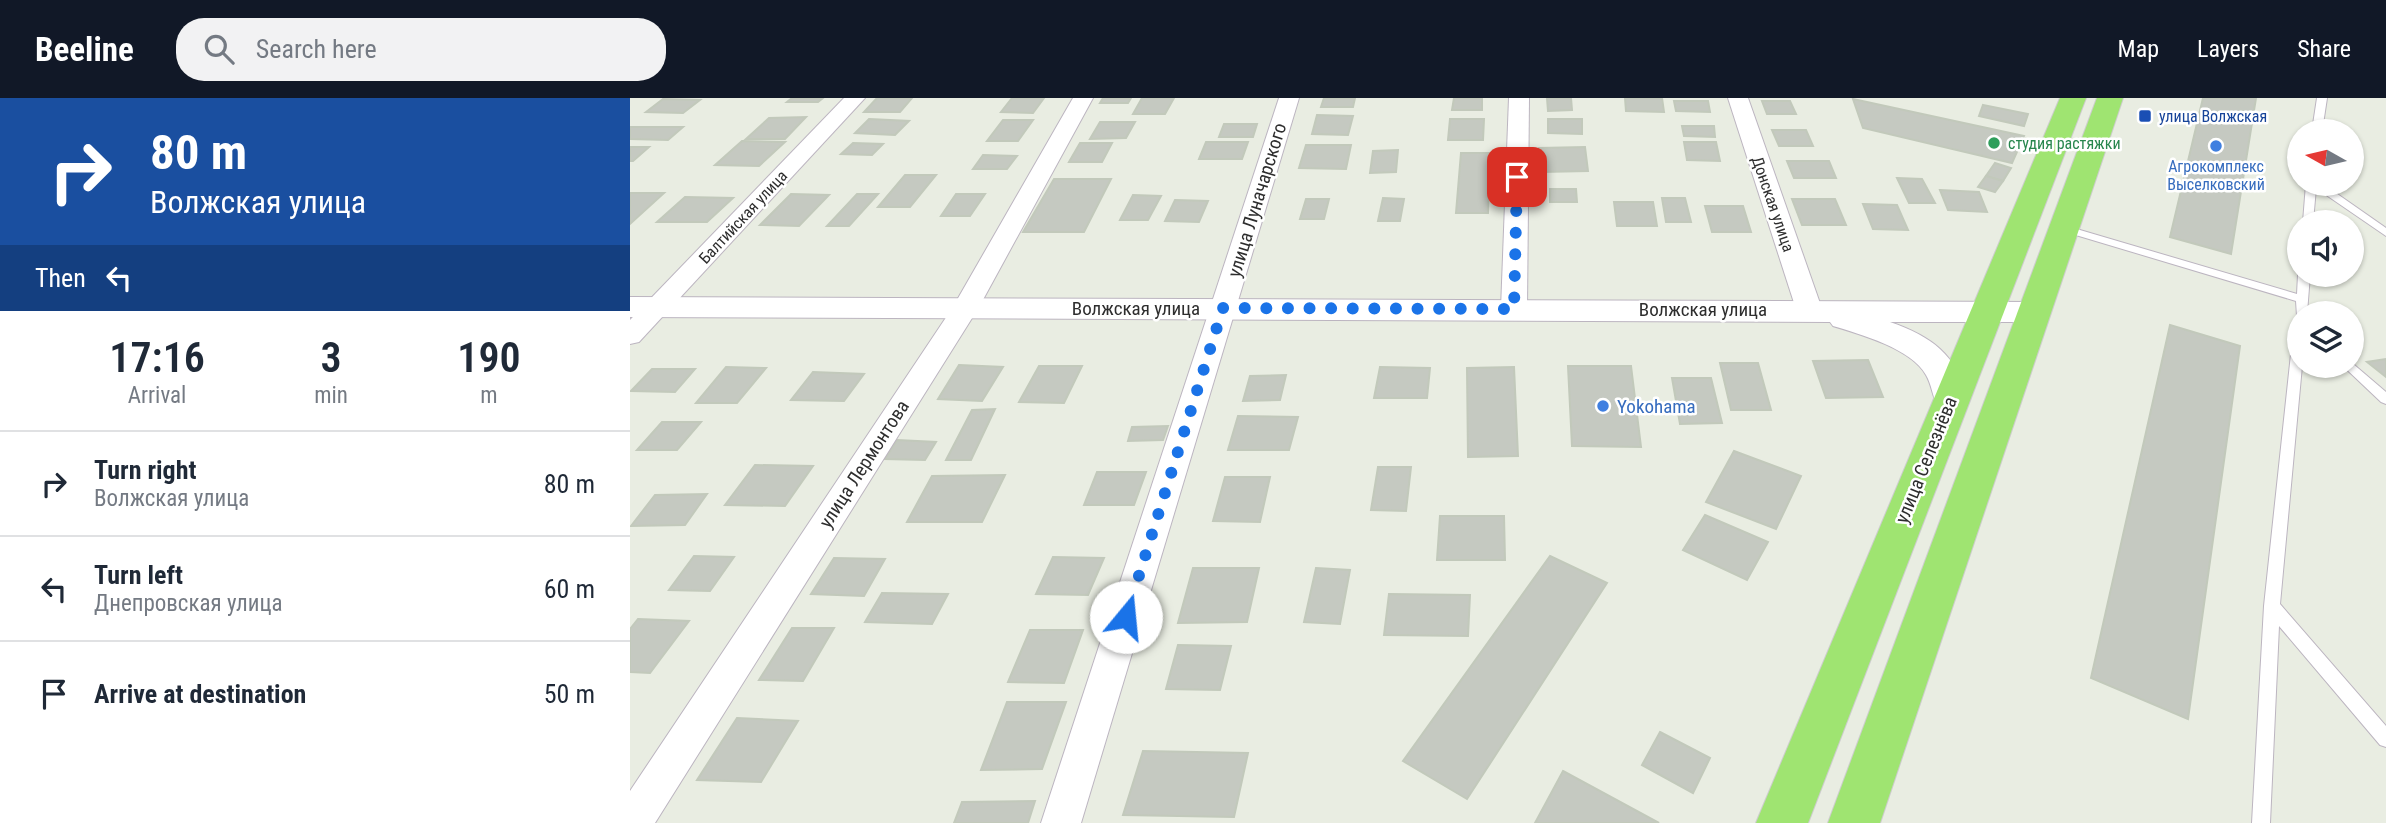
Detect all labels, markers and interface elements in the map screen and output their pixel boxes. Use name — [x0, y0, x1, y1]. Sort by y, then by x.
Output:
search box — [176, 18, 666, 81]
text: Beeline — [35, 30, 134, 69]
icon: search — [200, 30, 238, 68]
text: Search here — [256, 34, 377, 64]
text: Map — [2118, 35, 2159, 63]
text: Layers — [2197, 35, 2259, 63]
text: Share — [2297, 35, 2351, 63]
place label: улица Волжская — [2159, 107, 2267, 126]
marker: улица Волжская — [2137, 108, 2153, 124]
north arrow — [2287, 119, 2364, 196]
map controls — [2287, 119, 2364, 378]
street label: улица Луначарского — [1223, 120, 1291, 280]
text: 80 m — [150, 124, 247, 181]
icon: right — [35, 126, 126, 217]
place label: студия растяжки — [2008, 134, 2121, 153]
marker: студия растяжки — [1986, 135, 2002, 151]
marker: Агрокомплекс Выселковский — [2208, 138, 2224, 154]
pin — [1487, 147, 1547, 207]
street label: Донская улица — [1748, 154, 1798, 254]
place label: Агрокомплекс Выселковский — [2167, 157, 2265, 194]
icon: arrive — [1498, 158, 1536, 196]
street label: Балтийская улица — [695, 166, 791, 268]
text: Волжская улица — [150, 183, 366, 221]
button: sound — [2287, 210, 2364, 287]
icon: left — [100, 259, 138, 297]
text: Then — [35, 263, 86, 293]
street label: Волжская улица — [1072, 297, 1200, 320]
street label: Волжская улица — [1639, 298, 1767, 321]
button: layers — [2287, 301, 2364, 378]
text: 17:16 — [109, 333, 205, 382]
text: 3 — [321, 333, 342, 382]
text: 190 — [457, 333, 521, 382]
text: Arrival — [128, 382, 186, 409]
text: min — [314, 382, 348, 409]
text: m — [480, 382, 498, 409]
street label: улица Селезнёва — [1890, 393, 1962, 527]
place label: Yokohama — [1617, 395, 1696, 418]
street label: улица Лермонтова — [814, 396, 914, 532]
marker: Yokohama — [1595, 398, 1611, 414]
text: Turn right — [94, 455, 196, 485]
icon: right — [35, 465, 73, 503]
text: 80 m — [544, 469, 595, 499]
text: Волжская улица — [94, 485, 249, 512]
text: Turn left — [94, 560, 183, 590]
icon: left — [35, 570, 73, 608]
text: 60 m — [544, 574, 595, 604]
position arrow — [1089, 580, 1163, 654]
text: Днепровская улица — [94, 590, 283, 617]
icon: arrive — [35, 675, 73, 713]
text: Arrive at destination — [94, 679, 306, 709]
text: 50 m — [544, 679, 595, 709]

